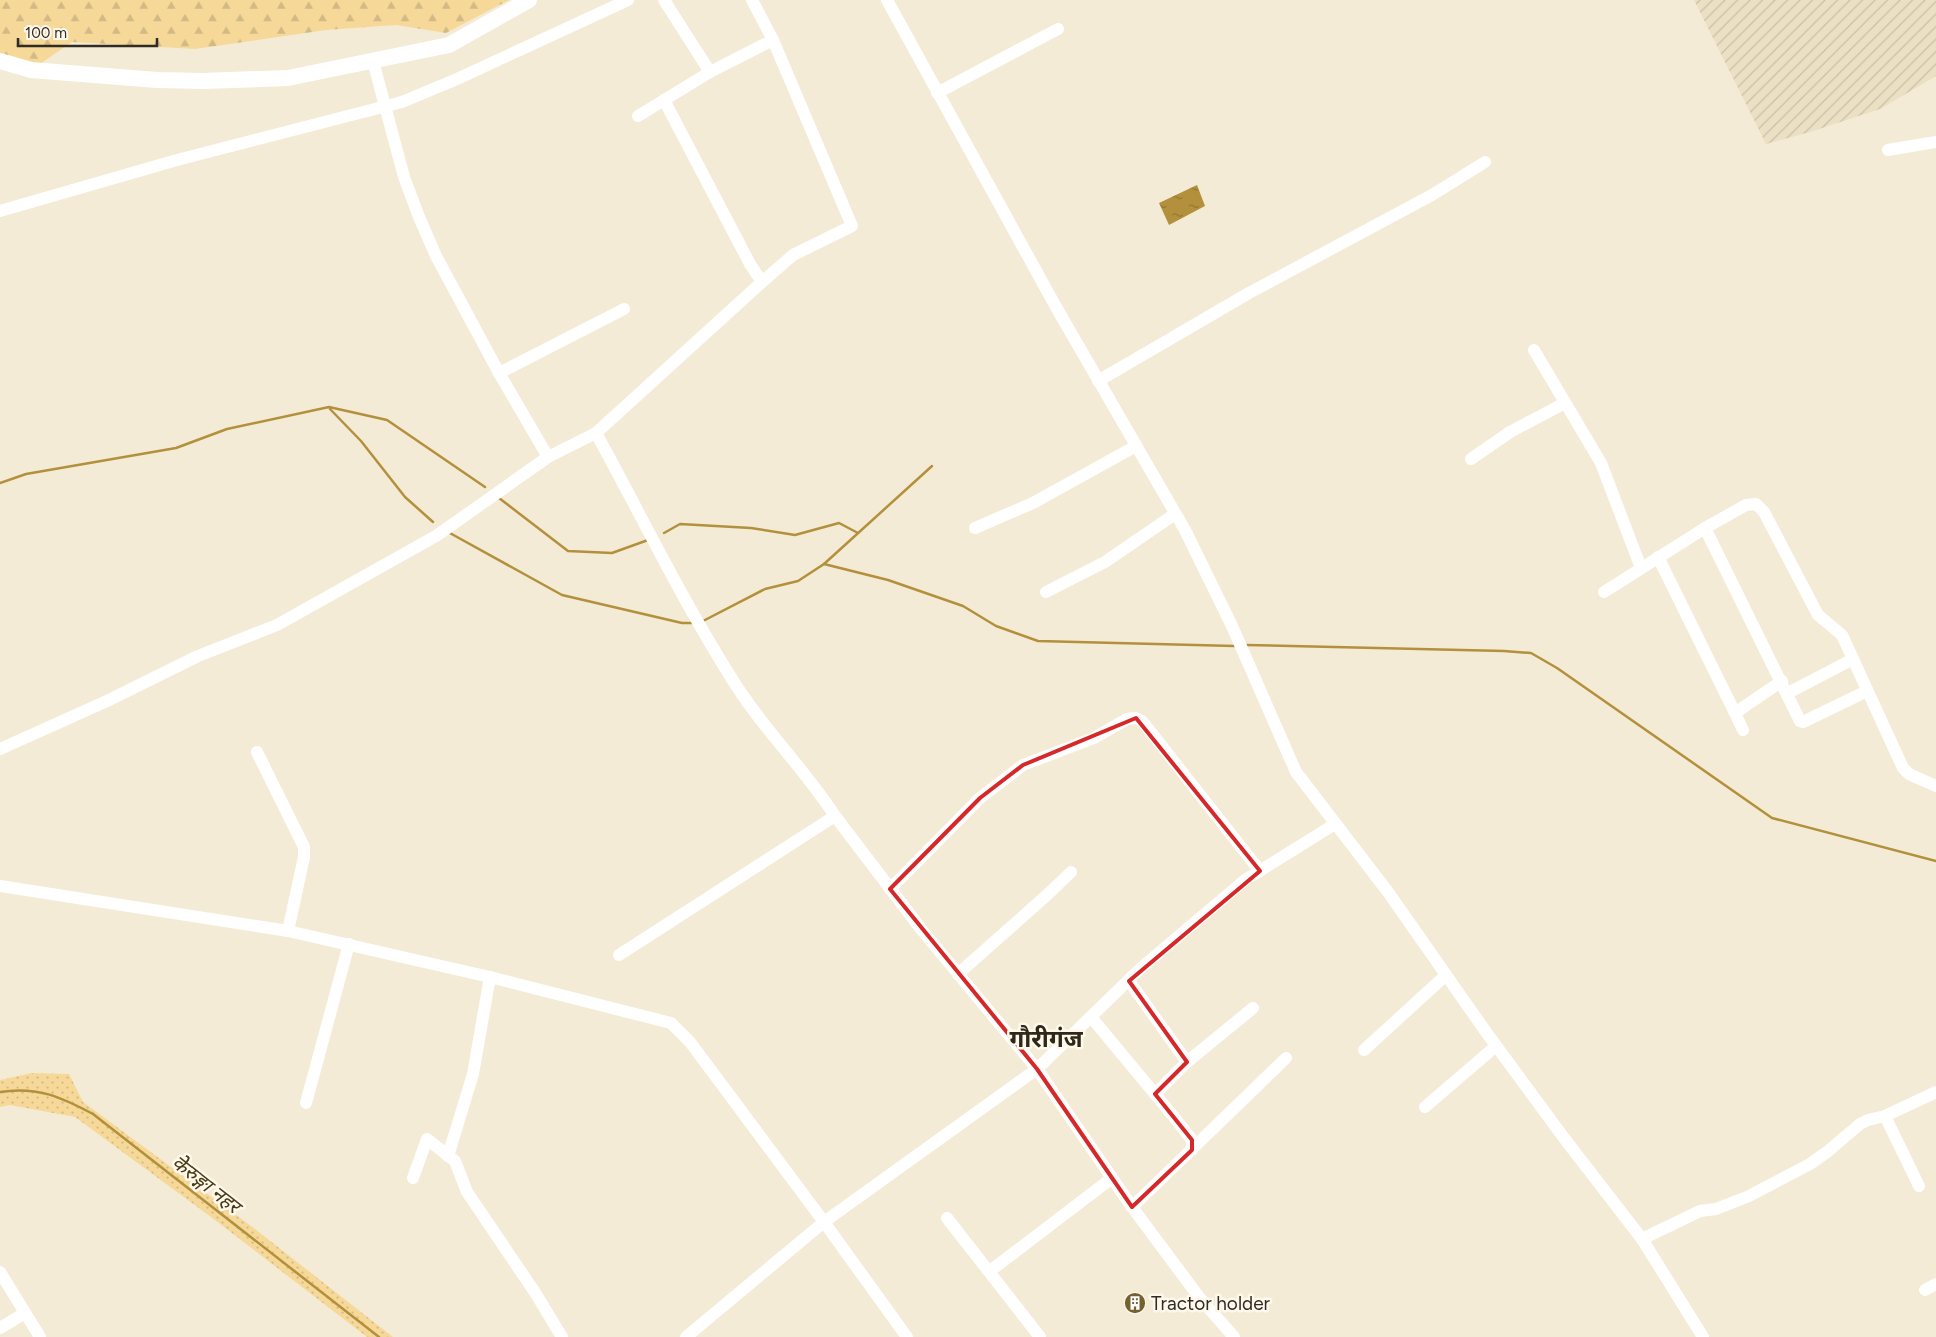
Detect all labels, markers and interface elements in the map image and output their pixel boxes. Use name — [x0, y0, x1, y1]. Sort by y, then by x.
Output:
scale bar — [18, 15, 156, 47]
text: 100 m — [25, 24, 67, 42]
district label: गौरीगंज — [1009, 1024, 1084, 1053]
water label: केेरुङ्गा नहर — [167, 1150, 248, 1220]
building icon: Tractor holder — [1123, 1291, 1147, 1315]
place label: Tractor holder — [1151, 1292, 1271, 1315]

